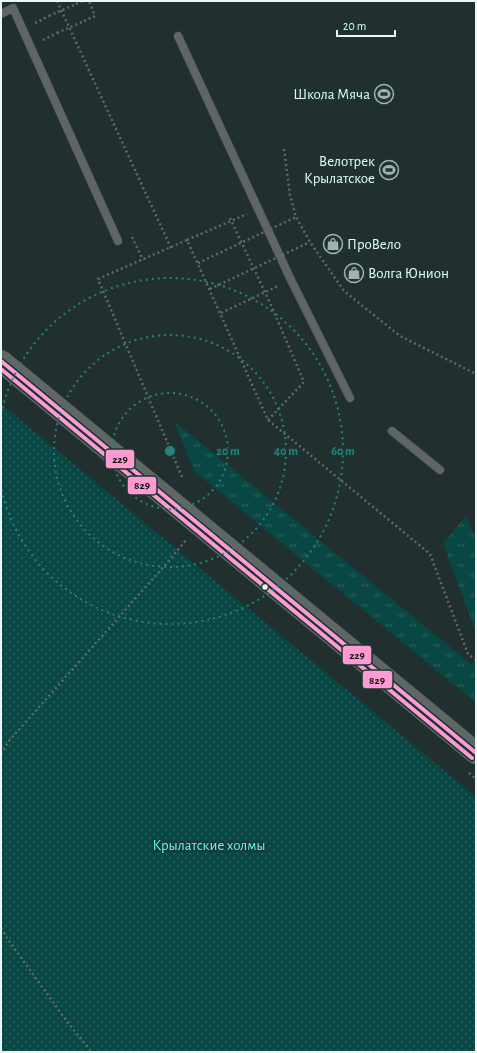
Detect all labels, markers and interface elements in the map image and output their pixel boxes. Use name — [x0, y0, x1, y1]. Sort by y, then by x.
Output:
scale bar — [337, 12, 395, 38]
text: 20 m — [343, 20, 366, 32]
sports icon: Школа Мяча — [373, 83, 395, 105]
place label: Школа Мяча — [293, 87, 370, 102]
place label: Велотрек Крылатское — [304, 154, 375, 186]
sports icon: Велотрек Крылатское — [378, 159, 400, 181]
shop icon: ПроВело — [322, 233, 344, 255]
place label: ПроВело — [347, 237, 401, 252]
shop icon: Волга Юнион — [343, 262, 365, 284]
place label: Волга Юнион — [368, 266, 449, 281]
centre of rings — [163, 444, 177, 458]
text: 20 m — [216, 445, 240, 457]
text: 40 m — [274, 445, 298, 457]
text: 60 m — [331, 445, 355, 457]
line badge: 229 — [105, 449, 135, 469]
text: 229 — [112, 454, 128, 465]
line badge: 829 — [127, 476, 157, 495]
text: 829 — [134, 480, 150, 491]
unlabelled marker — [260, 582, 270, 592]
line badge: 229 — [342, 645, 372, 665]
text: 229 — [349, 650, 365, 661]
line badge: 829 — [362, 670, 393, 689]
text: 829 — [369, 675, 385, 686]
park label: Крылатские холмы — [153, 838, 266, 853]

